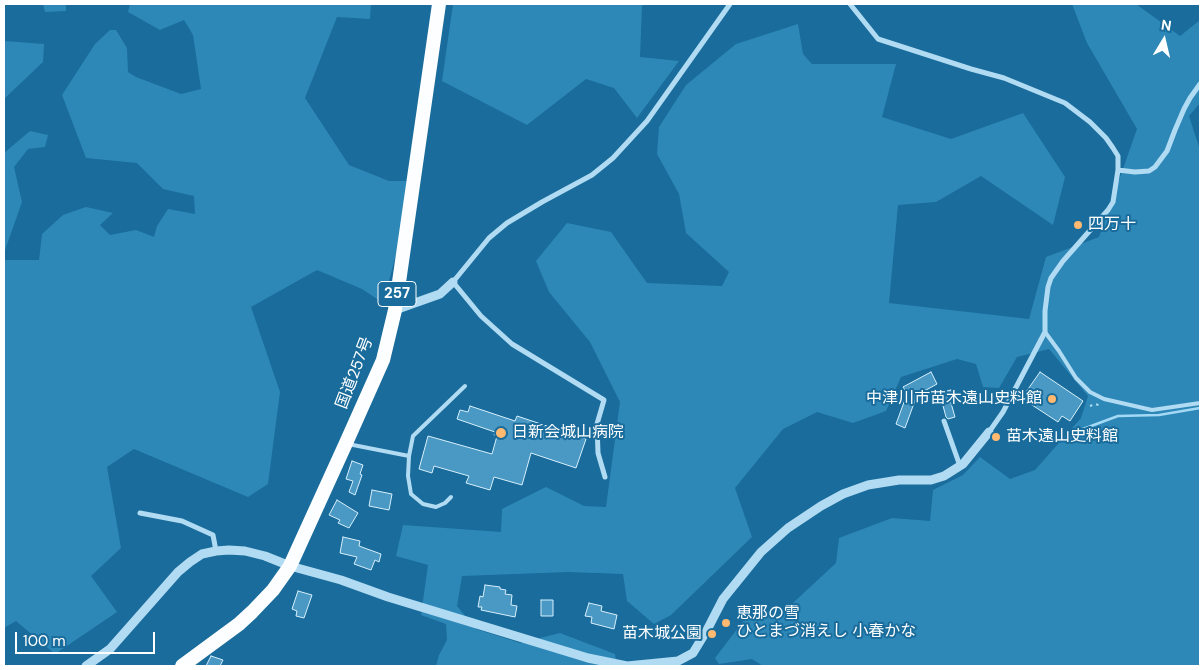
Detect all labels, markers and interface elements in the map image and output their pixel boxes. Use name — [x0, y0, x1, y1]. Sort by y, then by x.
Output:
north arrow — [1139, 15, 1189, 65]
text: N — [1160, 15, 1173, 35]
place label: 四万十 — [1088, 215, 1136, 235]
marker: 四万十 — [1072, 219, 1084, 231]
road number: 257 — [378, 282, 416, 306]
street label: 国道257号 — [333, 334, 377, 412]
place label: 中津川市苗木遠山史料館 — [866, 389, 1042, 409]
marker: 中津川市苗木遠山史料館 — [1046, 393, 1058, 405]
place label: 日新会城山病院 — [512, 423, 624, 443]
marker: 日新会城山病院 — [494, 426, 508, 440]
place label: 苗木遠山史料館 — [1006, 427, 1118, 447]
marker: 苗木遠山史料館 — [990, 431, 1002, 443]
place label: 恵那の雪 ひとまづ消えし 小春かな — [736, 604, 916, 642]
marker: 恵那の雪 ひとまづ消えし 小春かな — [720, 617, 732, 629]
scale bar — [18, 622, 158, 654]
place label: 苗木城公園 — [622, 624, 702, 644]
marker: 苗木城公園 — [706, 628, 718, 640]
text: 100 m — [23, 631, 66, 651]

